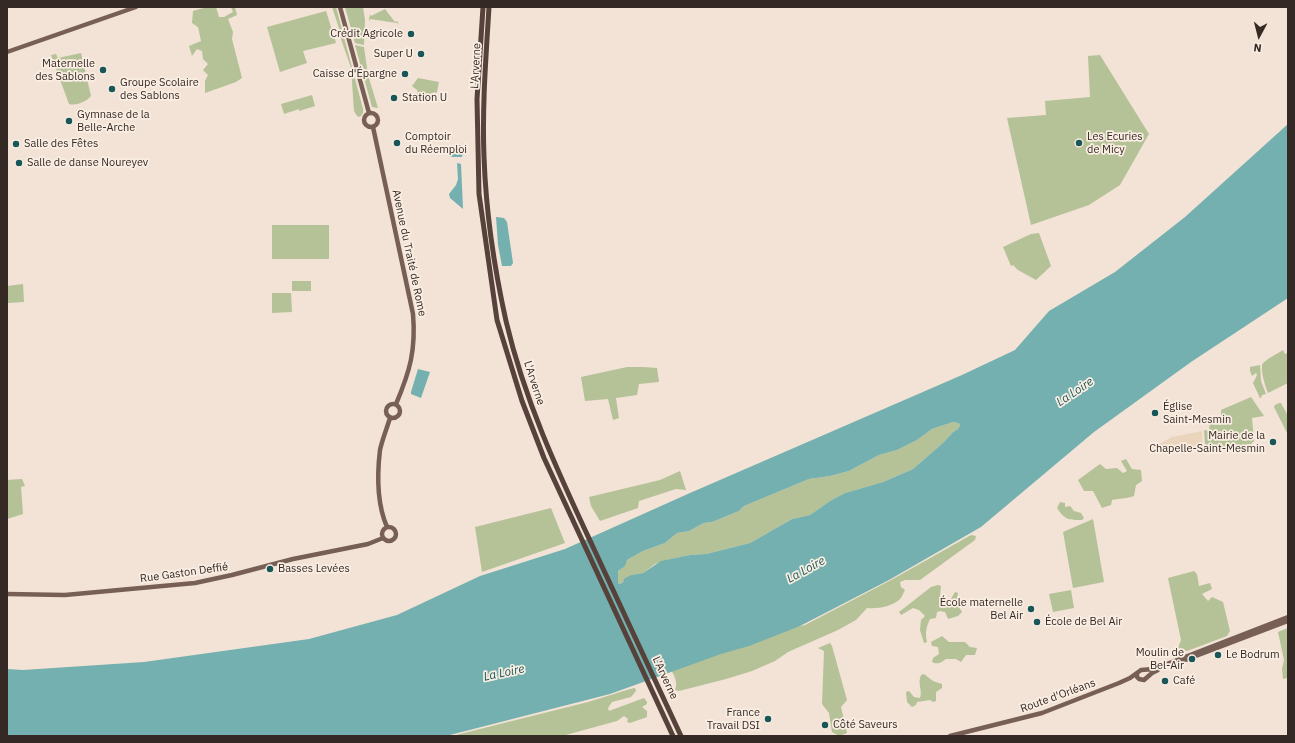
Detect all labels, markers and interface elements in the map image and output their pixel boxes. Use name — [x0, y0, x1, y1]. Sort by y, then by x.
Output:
north arrow — [1239, 16, 1279, 56]
place label: Crédit Agricole — [330, 27, 403, 41]
marker: Crédit Agricole — [406, 29, 416, 39]
text: N — [1253, 40, 1262, 55]
street label: L'Arverne — [468, 43, 484, 89]
place label: Super U — [374, 47, 413, 61]
marker: Super U — [416, 49, 426, 59]
place label: Maternelle des Sablons — [35, 57, 95, 83]
marker: Maternelle des Sablons — [98, 65, 108, 75]
place label: Caisse d'Épargne — [313, 67, 397, 81]
marker: Caisse d'Épargne — [400, 69, 410, 79]
place label: Groupe Scolaire des Sablons — [120, 76, 199, 102]
marker: Groupe Scolaire des Sablons — [107, 84, 117, 94]
place label: Station U — [402, 91, 447, 105]
marker: Station U — [389, 93, 399, 103]
place label: Gymnase de la Belle-Arche — [77, 108, 150, 134]
marker: Gymnase de la Belle-Arche — [64, 116, 74, 126]
place label: Comptoir du Réemploi — [405, 130, 467, 156]
place label: Les Ecuries de Micy — [1087, 130, 1143, 156]
place label: Salle des Fêtes — [24, 137, 98, 151]
marker: Comptoir du Réemploi — [392, 138, 402, 148]
marker: Les Ecuries de Micy — [1074, 138, 1084, 148]
marker: Salle des Fêtes — [11, 139, 21, 149]
place label: Salle de danse Noureyev — [27, 156, 148, 170]
marker: Salle de danse Noureyev — [14, 158, 24, 168]
street label: Avenue du Traité de Rome — [389, 188, 429, 318]
street label: L'Arverne — [521, 359, 547, 407]
water label: La Loire — [1054, 374, 1096, 410]
place label: Église Saint-Mesmin — [1163, 400, 1231, 426]
marker: Église Saint-Mesmin — [1150, 408, 1160, 418]
place label: Mairie de la Chapelle-Saint-Mesmin — [1149, 429, 1265, 455]
marker: Mairie de la Chapelle-Saint-Mesmin — [1268, 437, 1278, 447]
water label: La Loire — [784, 554, 828, 586]
street label: Rue Gaston Deffié — [139, 560, 229, 586]
place label: Basses Levées — [278, 562, 350, 576]
marker: Basses Levées — [265, 564, 275, 574]
place label: École maternelle Bel Air — [940, 596, 1023, 622]
marker: École maternelle Bel Air — [1026, 604, 1036, 614]
place label: École de Bel Air — [1045, 615, 1122, 629]
marker: École de Bel Air — [1032, 617, 1042, 627]
place label: Moulin de Bel-Air — [1136, 646, 1184, 672]
place label: Le Bodrum — [1226, 648, 1280, 662]
marker: Le Bodrum — [1213, 650, 1223, 660]
street label: L'Arverne — [649, 654, 681, 702]
marker: Moulin de Bel-Air — [1187, 654, 1197, 664]
water label: La Loire — [482, 662, 526, 684]
place label: Café — [1173, 674, 1195, 688]
street label: Route d'Orléans — [1019, 676, 1097, 716]
marker: Café — [1160, 676, 1170, 686]
place label: France Travail DSI — [707, 706, 760, 732]
marker: France Travail DSI — [763, 714, 773, 724]
place label: Côté Saveurs — [833, 718, 898, 732]
marker: Côté Saveurs — [820, 720, 830, 730]

